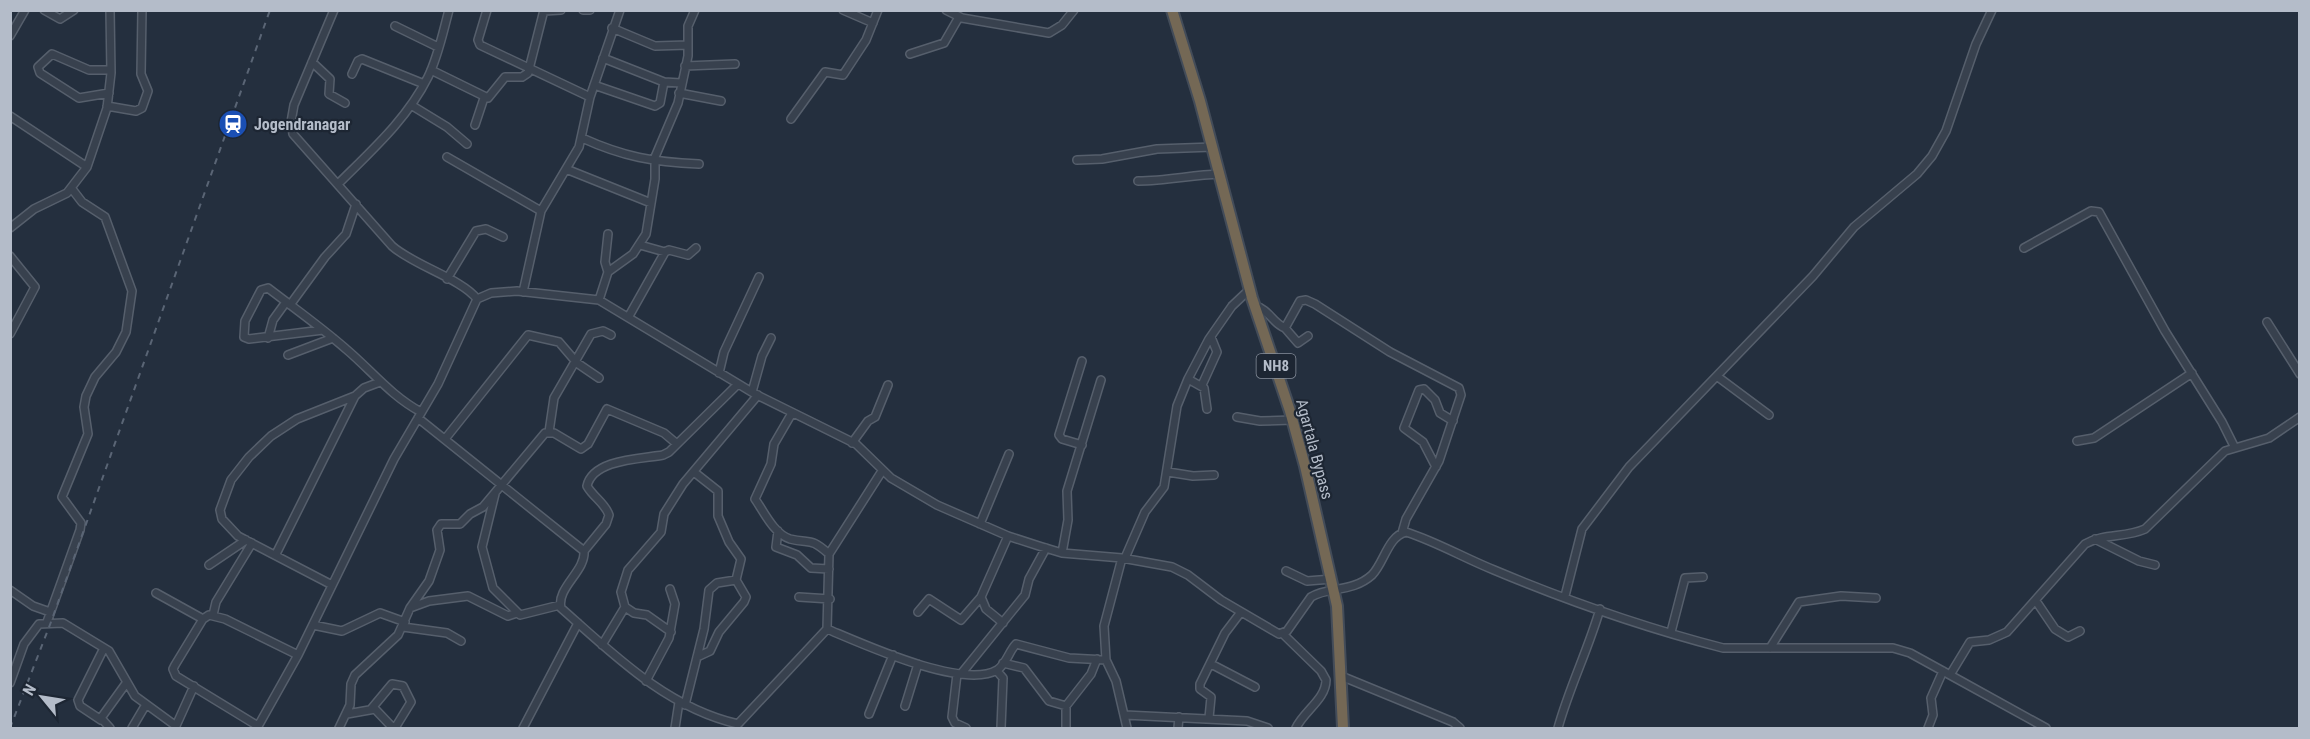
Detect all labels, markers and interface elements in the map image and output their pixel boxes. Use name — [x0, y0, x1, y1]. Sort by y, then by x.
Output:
station icon: Jogendranagar — [217, 108, 249, 140]
place label: Jogendranagar — [254, 115, 350, 134]
road number: NH8 — [1256, 354, 1296, 378]
street label: Agartala Bypass — [1292, 397, 1337, 501]
north arrow — [12, 667, 72, 727]
text: N — [19, 681, 40, 699]

